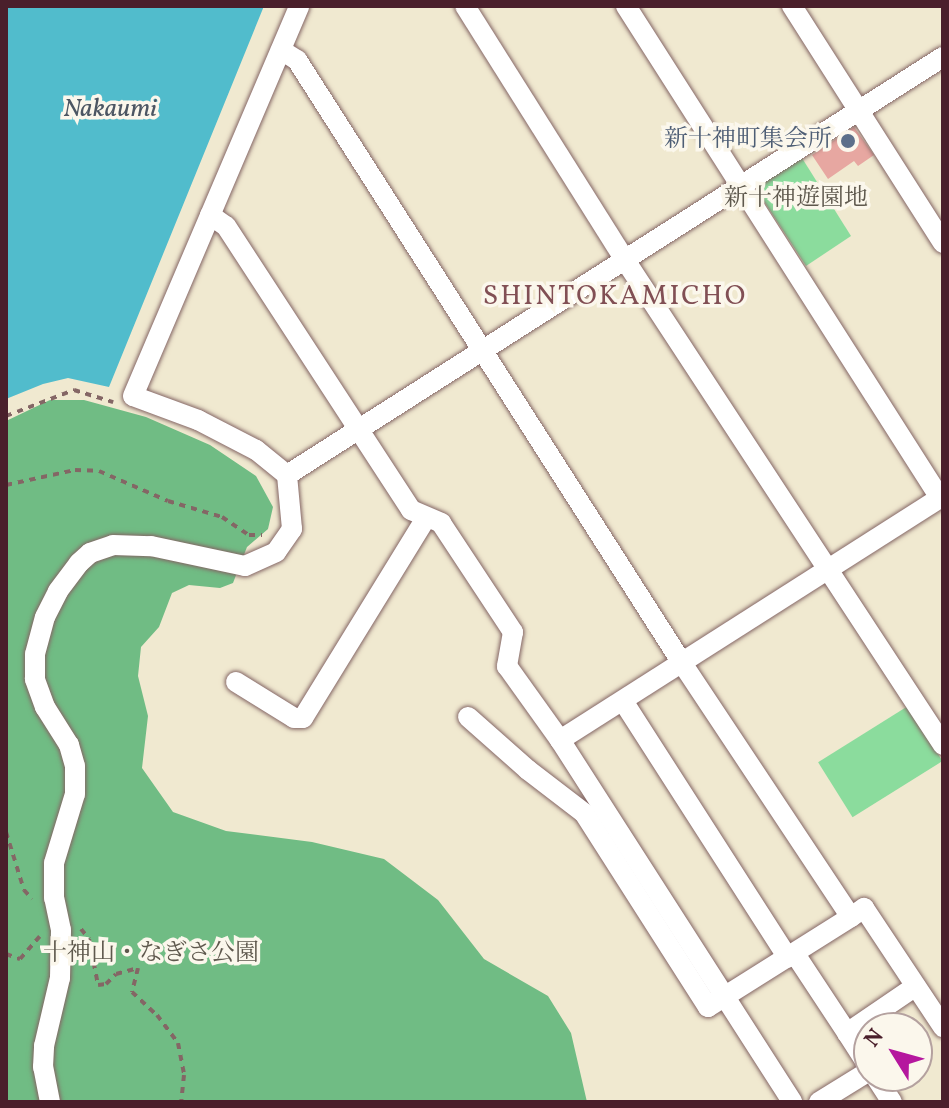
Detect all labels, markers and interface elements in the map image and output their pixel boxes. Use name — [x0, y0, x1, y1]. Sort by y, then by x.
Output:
water label: Nakaumi — [63, 94, 157, 126]
place label: 新十神町集会所 — [664, 127, 832, 155]
marker: 新十神町集会所 — [839, 132, 857, 150]
park label: 新十神遊園地 — [724, 186, 868, 214]
district label: SHINTOKAMICHO — [483, 280, 747, 314]
park label: 十神山・なぎさ公園 — [43, 941, 259, 969]
north arrow — [853, 1012, 933, 1092]
text: N — [858, 1023, 892, 1054]

